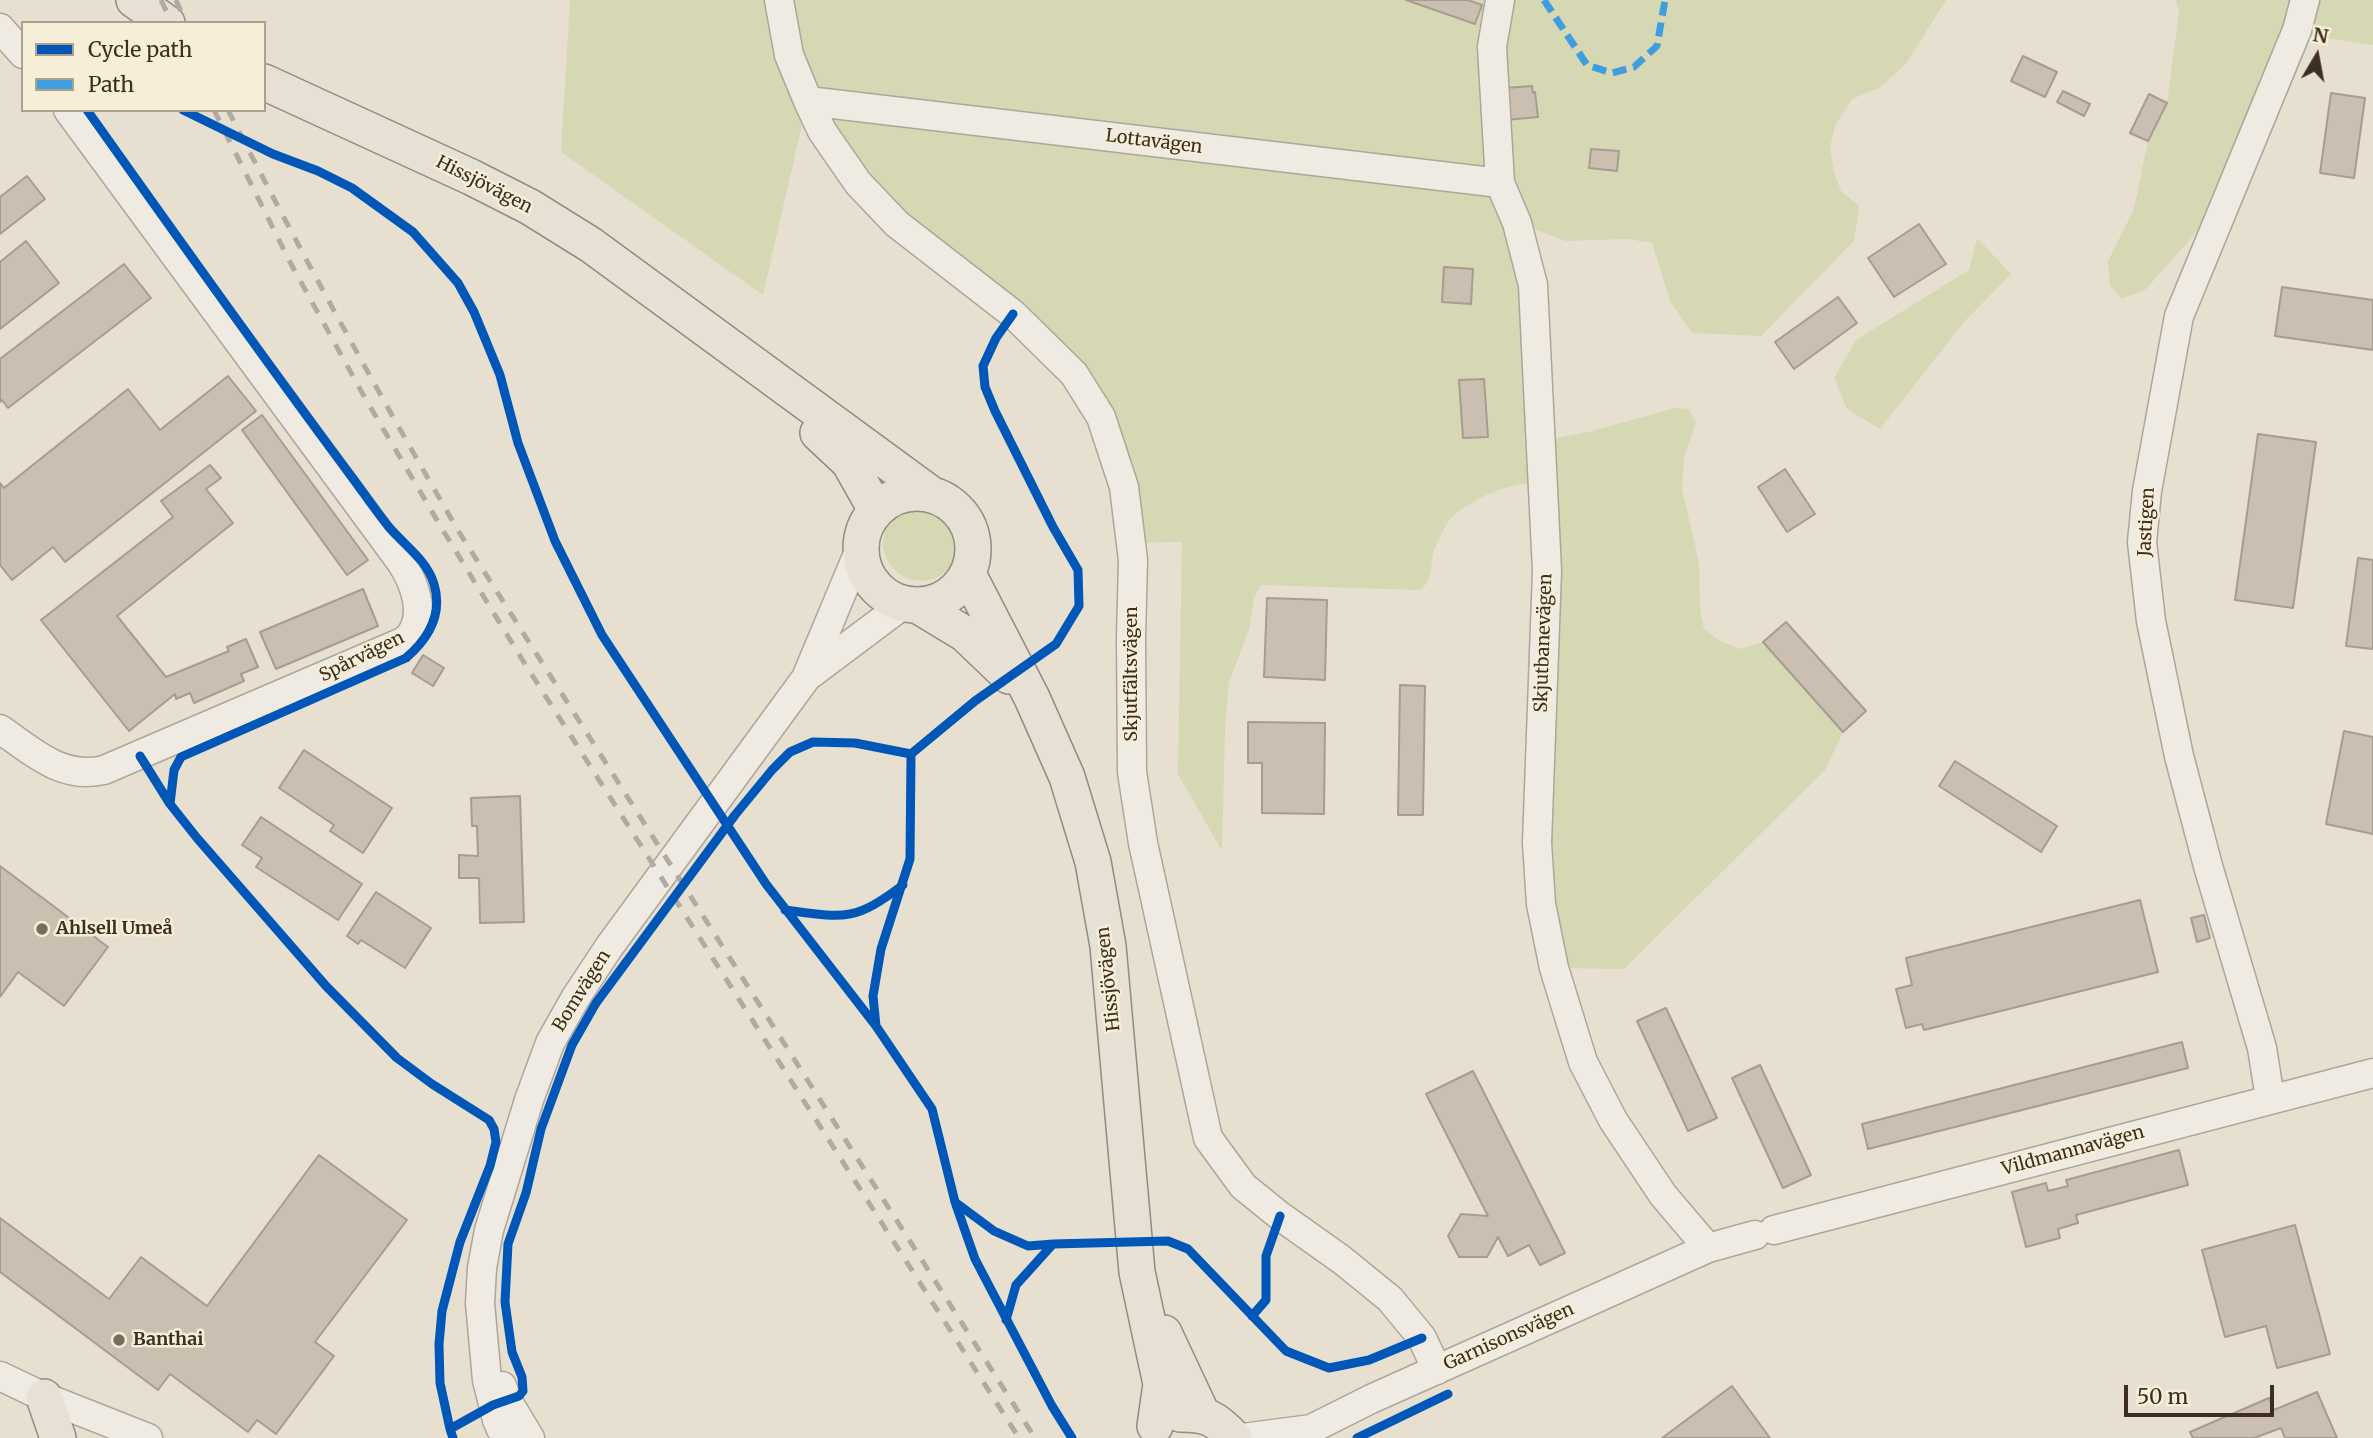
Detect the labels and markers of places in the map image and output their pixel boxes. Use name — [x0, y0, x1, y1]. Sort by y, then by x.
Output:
place label: Ahlsell Umeå — [56, 918, 173, 940]
marker: Ahlsell Umeå — [34, 921, 50, 937]
place label: Banthai — [133, 1329, 203, 1351]
marker: Banthai — [111, 1332, 127, 1348]

